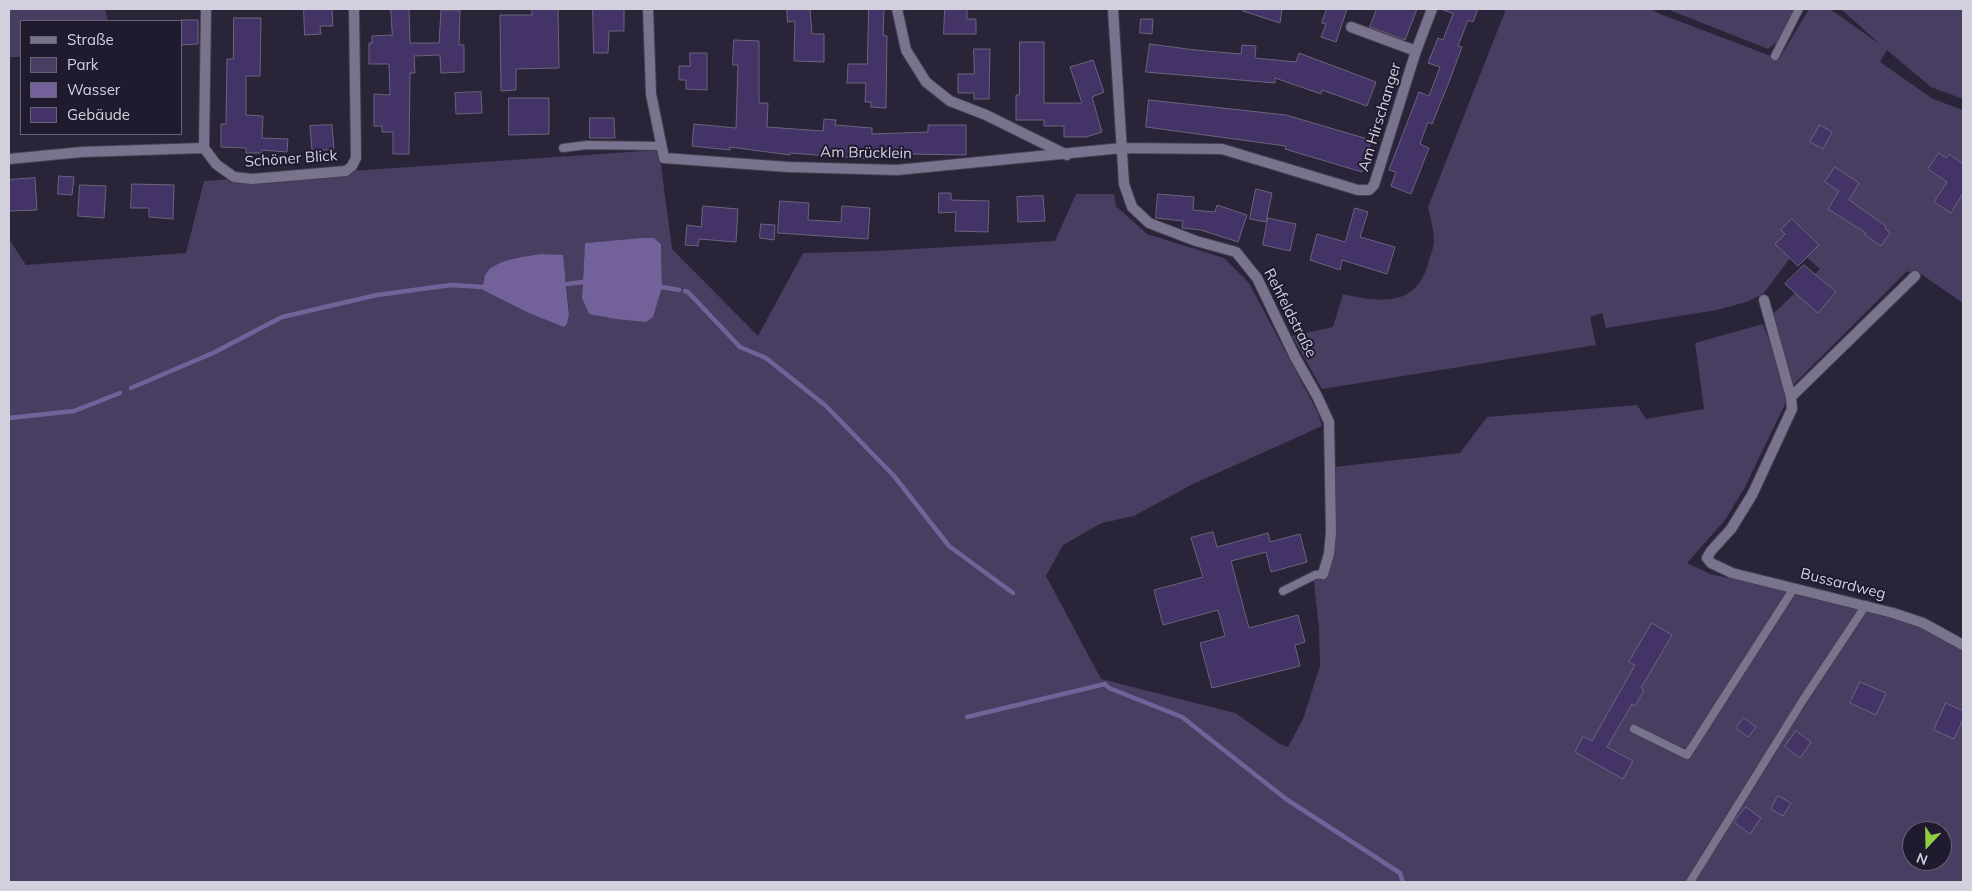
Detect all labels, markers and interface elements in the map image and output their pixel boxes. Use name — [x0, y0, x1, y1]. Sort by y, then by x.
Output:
legend — [20, 20, 182, 135]
text: Straße — [67, 30, 114, 49]
text: Park — [67, 55, 99, 74]
street label: Am Hirschanger — [1355, 61, 1405, 173]
text: Wasser — [67, 80, 120, 99]
text: Gebäude — [67, 105, 130, 124]
street label: Am Brücklein — [820, 143, 912, 163]
street label: Schöner Blick — [244, 147, 338, 171]
street label: Rehfeldstraße — [1260, 266, 1320, 360]
street label: Bussardweg — [1799, 565, 1887, 603]
north arrow — [1902, 821, 1952, 871]
text: N — [1914, 849, 1930, 869]

